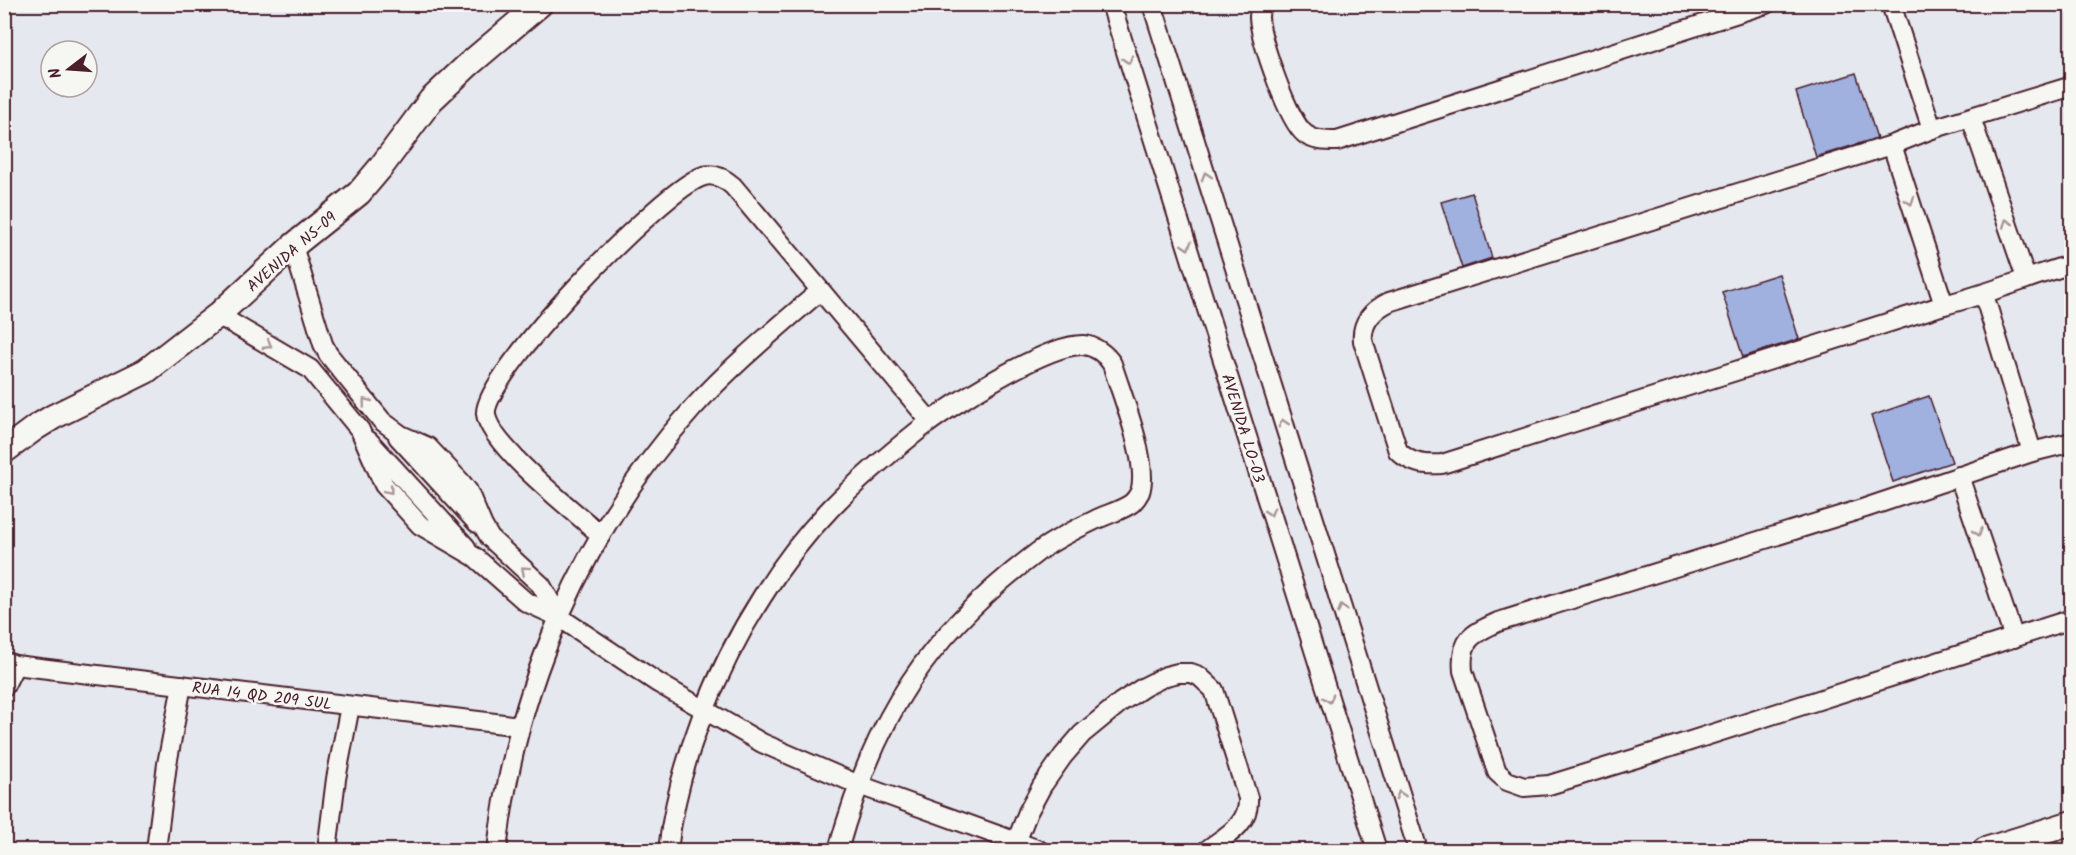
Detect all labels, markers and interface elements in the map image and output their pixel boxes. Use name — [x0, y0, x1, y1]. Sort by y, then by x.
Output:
north arrow — [39, 39, 99, 99]
one-way arrow — [1121, 54, 1133, 65]
text: N — [43, 64, 70, 81]
one-way arrow — [1201, 171, 1213, 182]
one-way arrow — [1903, 195, 1915, 205]
street label: AVENIDA NS-09 — [241, 206, 343, 298]
one-way arrow — [2002, 218, 2015, 229]
one-way arrow — [1180, 240, 1192, 251]
one-way arrow — [262, 337, 272, 349]
street label: AVENIDA LO-03 — [1214, 371, 1271, 486]
one-way arrow — [363, 398, 374, 409]
one-way arrow — [1278, 418, 1290, 429]
one-way arrow — [382, 483, 393, 494]
one-way arrow — [1263, 507, 1276, 517]
one-way arrow — [1971, 526, 1983, 537]
one-way arrow — [521, 566, 532, 577]
one-way arrow — [1337, 604, 1349, 615]
street label: RUA 14 QD 209 SUL — [191, 676, 333, 717]
one-way arrow — [1322, 693, 1334, 703]
one-way arrow — [1395, 790, 1407, 801]

